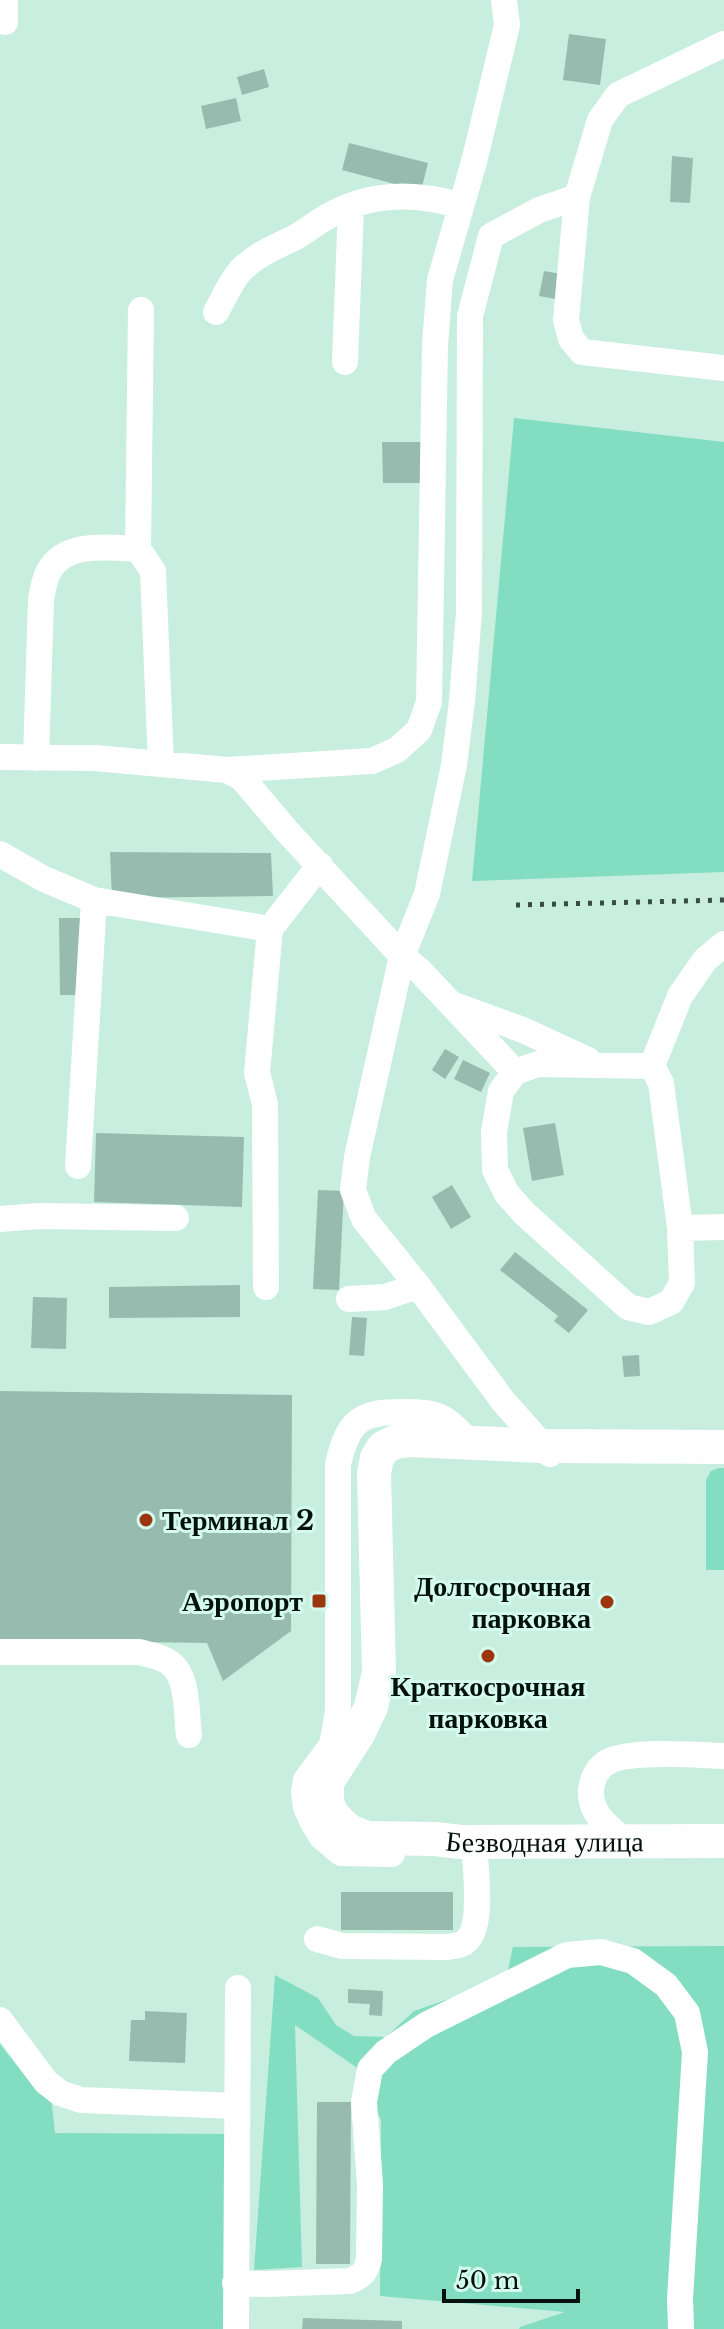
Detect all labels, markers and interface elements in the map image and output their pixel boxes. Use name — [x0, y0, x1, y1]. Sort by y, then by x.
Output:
place label: Терминал 2 — [162, 1503, 314, 1538]
marker: Терминал 2 — [137, 1511, 155, 1529]
place label: Долгосрочная парковка — [414, 1569, 591, 1636]
place label: Аэропорт — [182, 1584, 303, 1619]
marker: Аэропорт — [310, 1592, 328, 1610]
marker: Долгосрочная парковка — [598, 1593, 616, 1611]
marker: Краткосрочная парковка — [479, 1647, 497, 1665]
place label: Краткосрочная парковка — [390, 1669, 586, 1736]
street label: Безводная улица — [444, 1823, 644, 1860]
scale bar — [444, 2253, 578, 2303]
text: 50 m — [456, 2266, 520, 2295]

